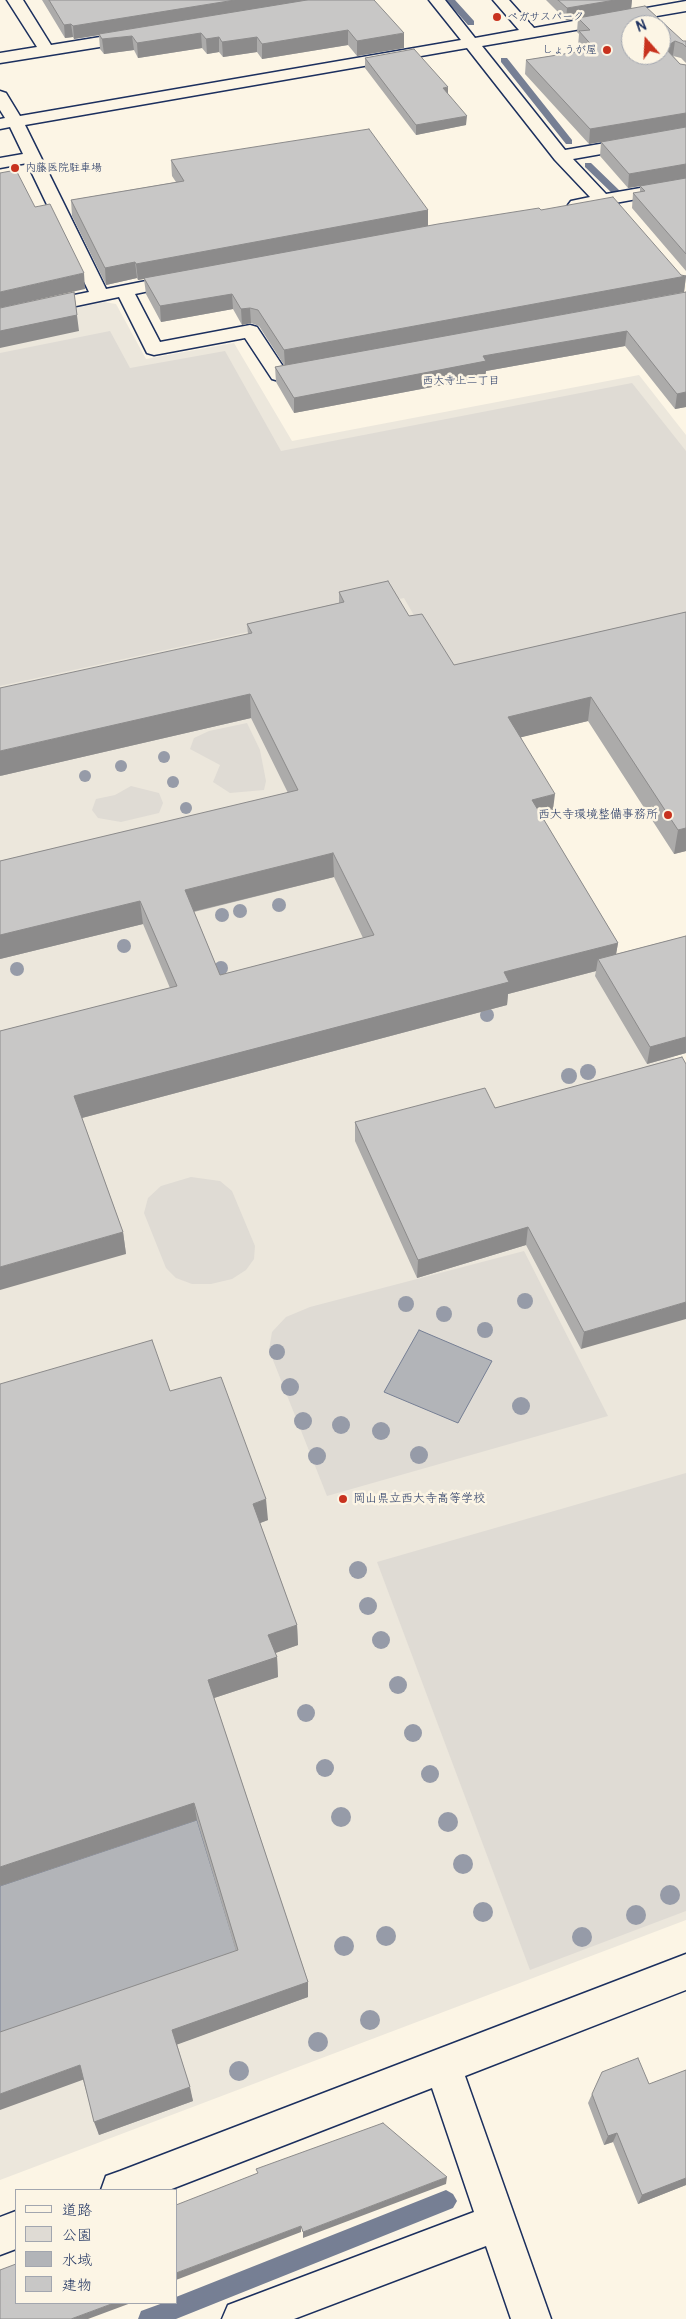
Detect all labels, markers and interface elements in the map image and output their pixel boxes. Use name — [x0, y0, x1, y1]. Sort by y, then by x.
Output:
place label: ペガサスパーク — [507, 10, 584, 24]
marker: ペガサスパーク — [491, 11, 503, 23]
north arrow — [621, 15, 671, 65]
text: N — [634, 17, 649, 36]
place label: しょうが屋 — [542, 43, 597, 57]
marker: しょうが屋 — [601, 44, 613, 56]
place label: 内藤医院駐車場 — [25, 161, 102, 175]
marker: 内藤医院駐車場 — [9, 162, 21, 174]
district label: 西大寺上二丁目 — [423, 374, 499, 388]
place label: 西大寺環境整備事務所 — [538, 808, 658, 822]
marker: 西大寺環境整備事務所 — [662, 809, 674, 821]
place label: 岡山県立西大寺高等学校 — [353, 1492, 485, 1506]
marker: 岡山県立西大寺高等学校 — [337, 1493, 349, 1505]
legend — [15, 2189, 178, 2304]
text: 道路 — [62, 2201, 92, 2220]
text: 公園 — [62, 2226, 92, 2245]
text: 水域 — [62, 2251, 92, 2270]
text: 建物 — [62, 2276, 92, 2295]

